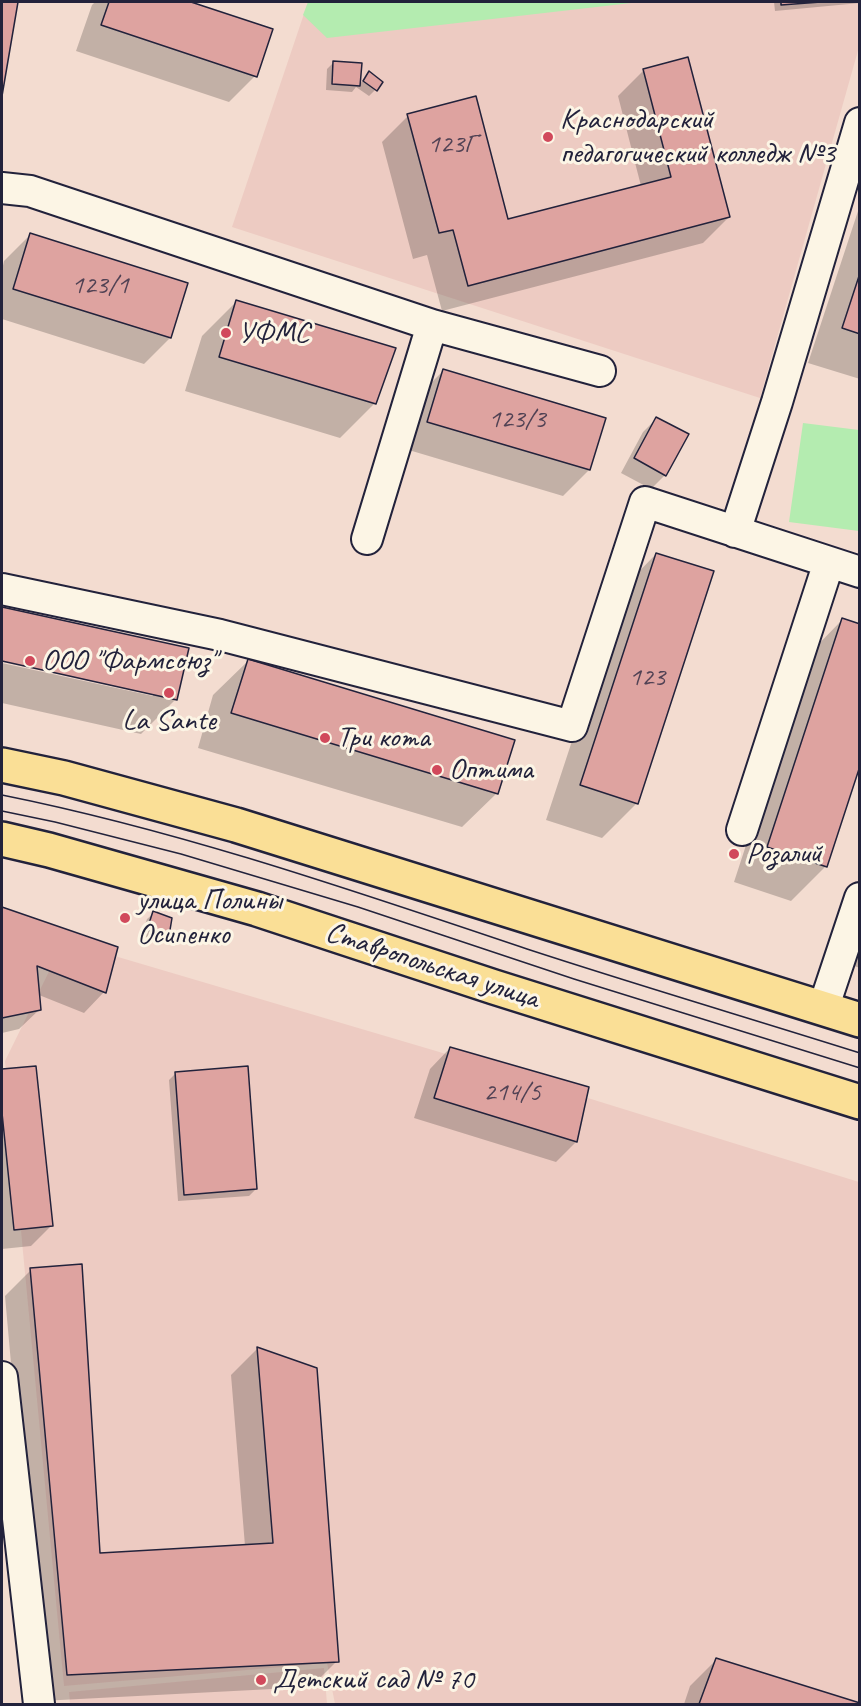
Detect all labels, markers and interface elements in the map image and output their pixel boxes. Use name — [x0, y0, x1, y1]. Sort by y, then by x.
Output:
place label: Краснодарский педагогический колледж №3 — [560, 102, 835, 172]
house number: 123Г — [428, 129, 476, 161]
marker: Краснодарский педагогический колледж №3 — [541, 130, 555, 144]
house number: 123/1 — [71, 270, 129, 302]
place label: УФМС — [238, 315, 309, 351]
marker: УФМС — [219, 326, 233, 340]
house number: 123/3 — [488, 404, 546, 436]
place label: ООО "Фармсоюз" — [42, 643, 216, 679]
marker: ООО "Фармсоюз" — [23, 654, 37, 668]
house number: 123 — [629, 662, 665, 694]
marker: La Sante — [162, 686, 176, 700]
place label: La Sante — [122, 703, 216, 739]
place label: Три кота — [337, 720, 430, 756]
marker: Три кота — [318, 731, 332, 745]
place label: Оптима — [449, 752, 533, 788]
marker: Оптима — [430, 763, 444, 777]
place label: Розалий — [746, 836, 822, 872]
marker: Розалий — [727, 847, 741, 861]
place label: улица Полины Осипенко — [137, 883, 282, 954]
marker: улица Полины Осипенко — [118, 911, 132, 925]
street label: Ставропольская улица — [321, 915, 543, 1017]
house number: 214/5 — [483, 1077, 541, 1109]
place label: Детский сад № 70 — [273, 1662, 474, 1698]
marker: Детский сад № 70 — [254, 1673, 268, 1687]

